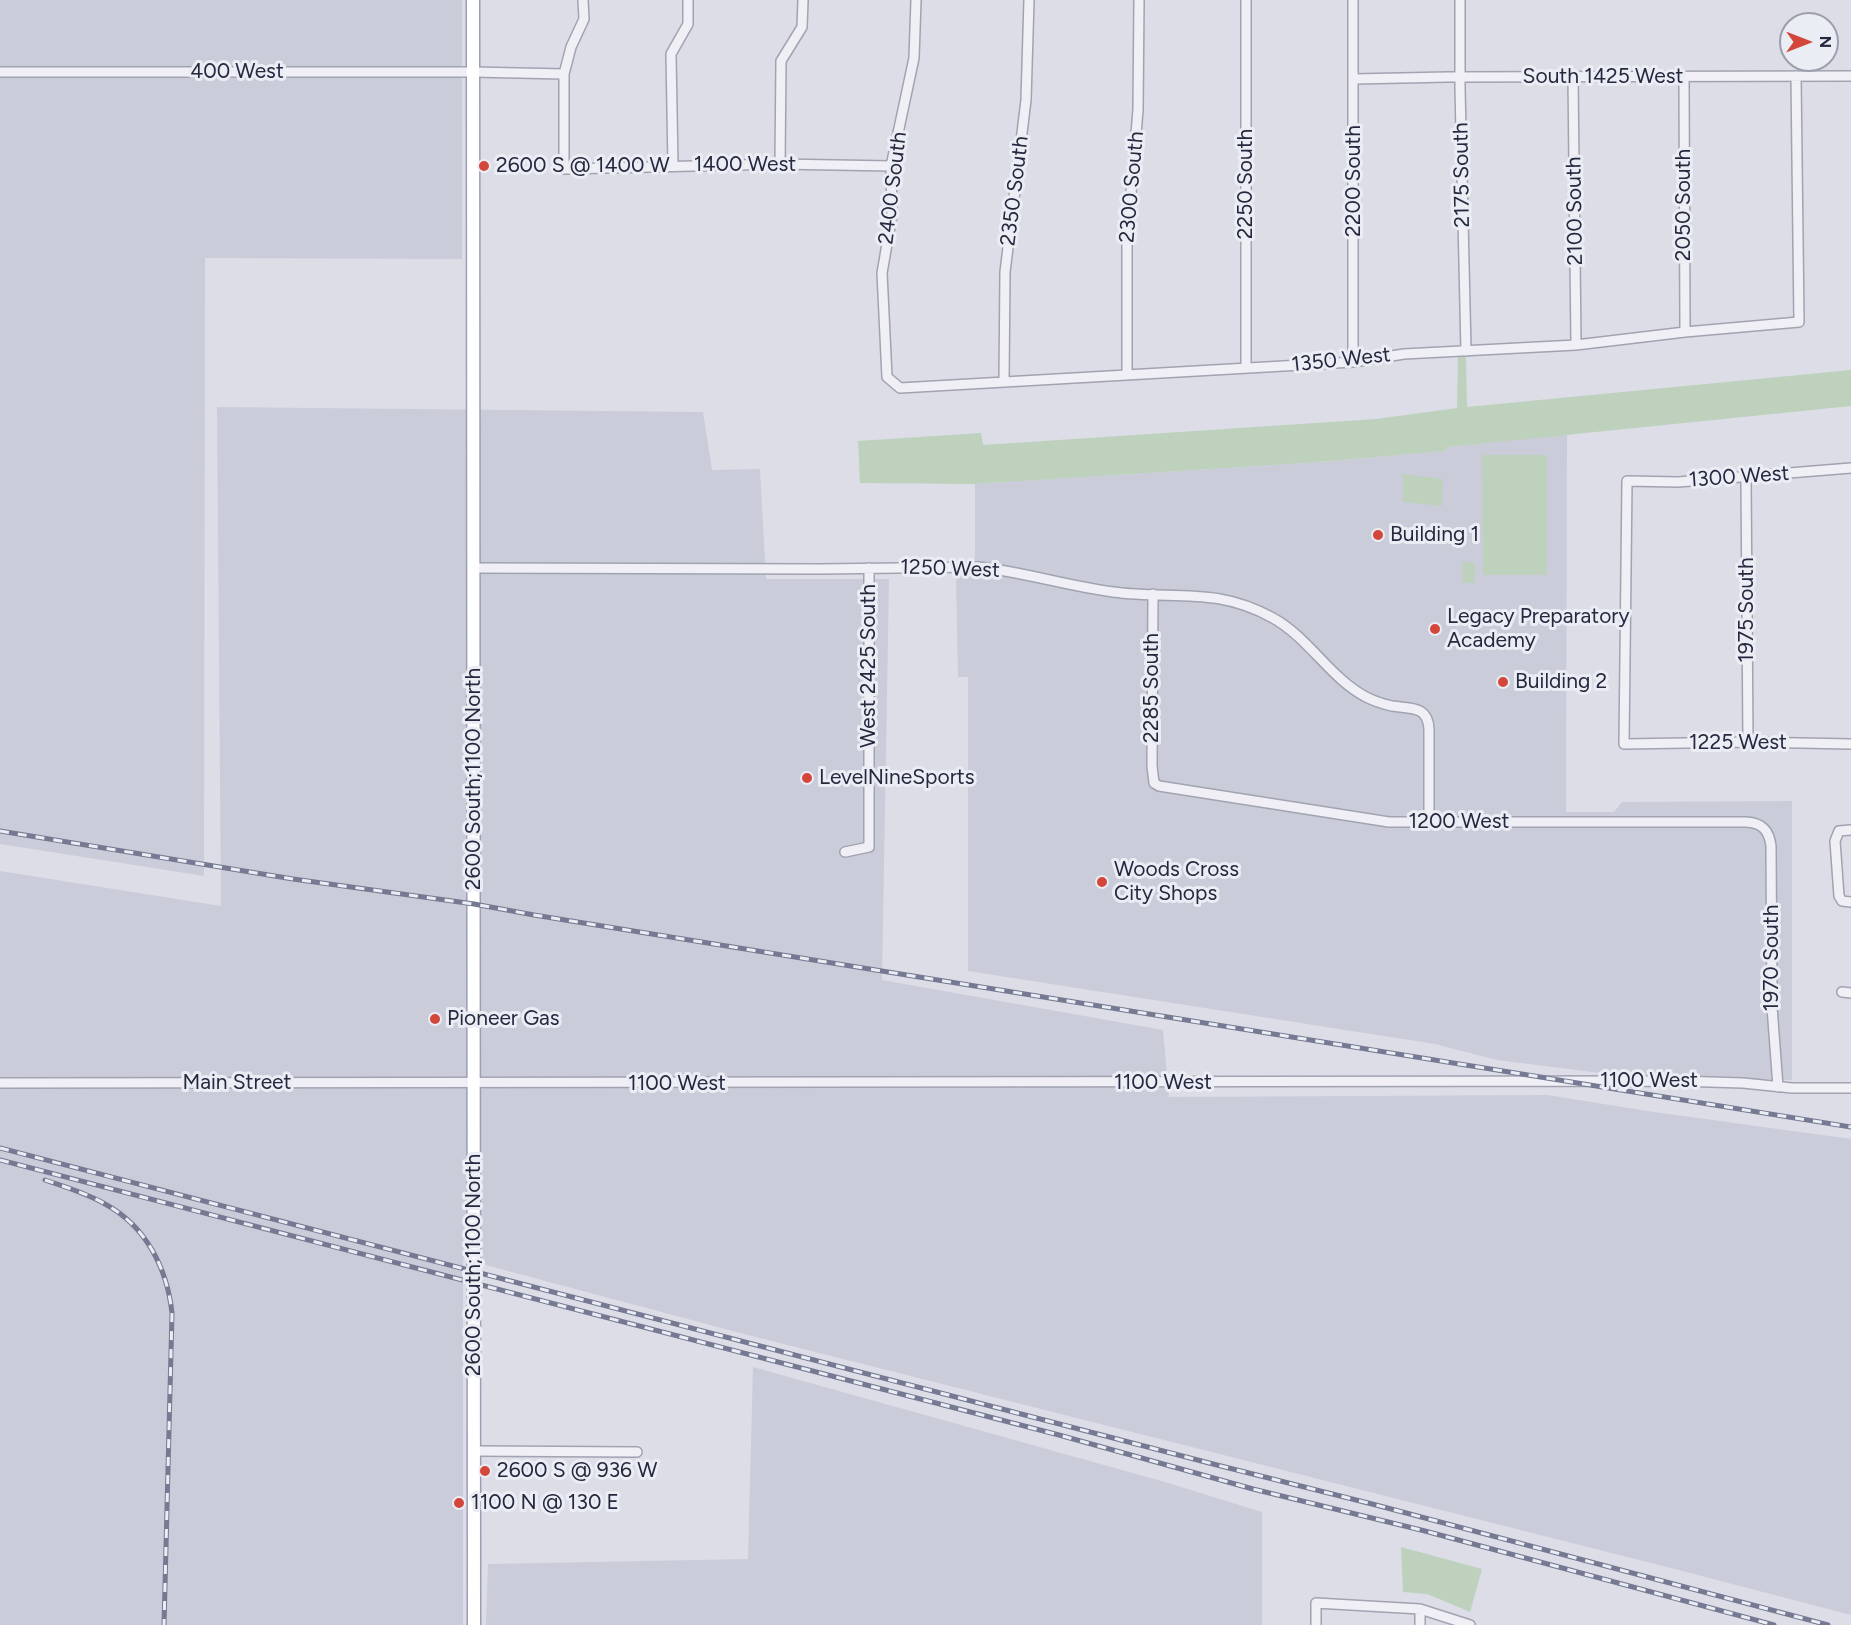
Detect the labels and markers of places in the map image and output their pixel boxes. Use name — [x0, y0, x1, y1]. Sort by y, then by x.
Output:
place label: 2600 S @ 1400 W — [496, 153, 670, 179]
marker: 2600 S @ 1400 W — [477, 159, 491, 173]
place label: Building 1 — [1390, 522, 1479, 548]
marker: Building 1 — [1371, 528, 1385, 542]
place label: Legacy Preparatory Academy — [1447, 604, 1630, 654]
marker: Legacy Preparatory Academy — [1428, 622, 1442, 636]
place label: Building 2 — [1515, 669, 1607, 695]
marker: Building 2 — [1496, 675, 1510, 689]
place label: LevelNineSports — [819, 765, 974, 791]
marker: LevelNineSports — [800, 771, 814, 785]
place label: Woods Cross City Shops — [1114, 857, 1239, 907]
marker: Woods Cross City Shops — [1095, 875, 1109, 889]
place label: Pioneer Gas — [447, 1006, 560, 1032]
marker: Pioneer Gas — [428, 1012, 442, 1026]
place label: 2600 S @ 936 W — [497, 1458, 657, 1484]
marker: 2600 S @ 936 W — [478, 1464, 492, 1478]
place label: 1100 N @ 130 E — [471, 1490, 619, 1516]
marker: 1100 N @ 130 E — [452, 1496, 466, 1510]

